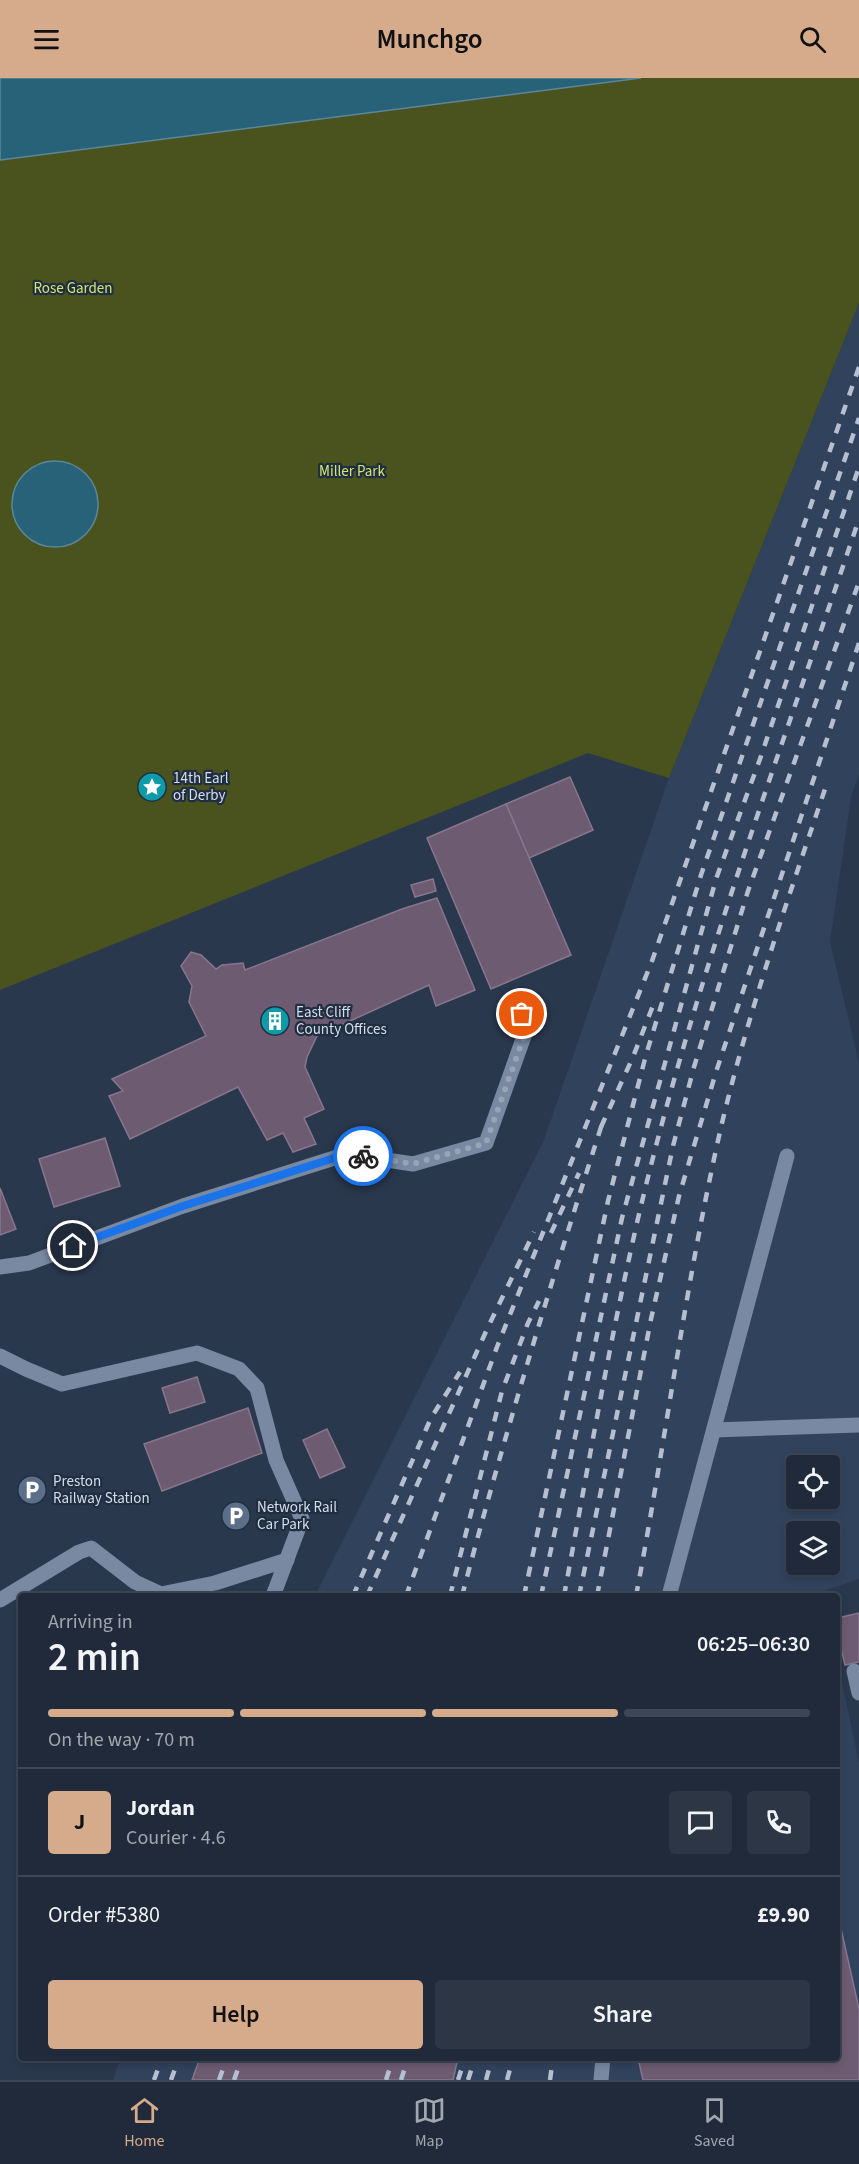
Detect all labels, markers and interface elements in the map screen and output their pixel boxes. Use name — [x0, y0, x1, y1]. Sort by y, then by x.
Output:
text: Munchgo — [376, 20, 483, 59]
icon: menu — [30, 23, 63, 56]
icon: search — [796, 23, 829, 56]
park label: Rose Garden — [33, 278, 113, 299]
park label: Miller Park — [319, 461, 386, 482]
place label: 14th Earl of Derby — [173, 768, 229, 806]
place icon: 14th Earl of Derby — [136, 771, 168, 803]
pin — [496, 988, 547, 1039]
icon: bag — [505, 997, 538, 1030]
place label: East Cliff County Offices — [296, 1002, 387, 1040]
building icon: East Cliff County Offices — [259, 1005, 291, 1037]
courier — [333, 1126, 393, 1186]
icon: bike — [347, 1140, 380, 1173]
pin — [47, 1220, 98, 1271]
icon: home — [56, 1229, 89, 1262]
map controls — [786, 1455, 840, 1575]
button: locate — [786, 1455, 840, 1509]
place label: Preston Railway Station — [53, 1471, 150, 1509]
parking icon: Preston Railway Station — [16, 1474, 48, 1506]
place label: Network Rail Car Park — [257, 1497, 337, 1535]
parking icon: Network Rail Car Park — [220, 1500, 252, 1532]
button: layers — [786, 1521, 840, 1575]
text: Arriving in — [48, 1608, 133, 1636]
text: 06:25–06:30 — [697, 1628, 810, 1660]
text: 2 min — [48, 1630, 141, 1686]
text: On the way · 70 m — [48, 1726, 195, 1754]
button: chat — [669, 1791, 732, 1854]
button: phone — [747, 1791, 810, 1854]
text: Jordan — [126, 1792, 195, 1824]
text: J — [74, 1806, 85, 1838]
text: Courier · 4.6 — [126, 1824, 226, 1852]
text: Order #5380 — [48, 1899, 160, 1931]
text: £9.90 — [757, 1899, 810, 1931]
button: Help — [48, 1980, 423, 2049]
button: Share — [435, 1980, 810, 2049]
tab: Home — [124, 2094, 164, 2152]
tab: Map — [413, 2094, 446, 2152]
tab: Saved — [694, 2094, 735, 2152]

